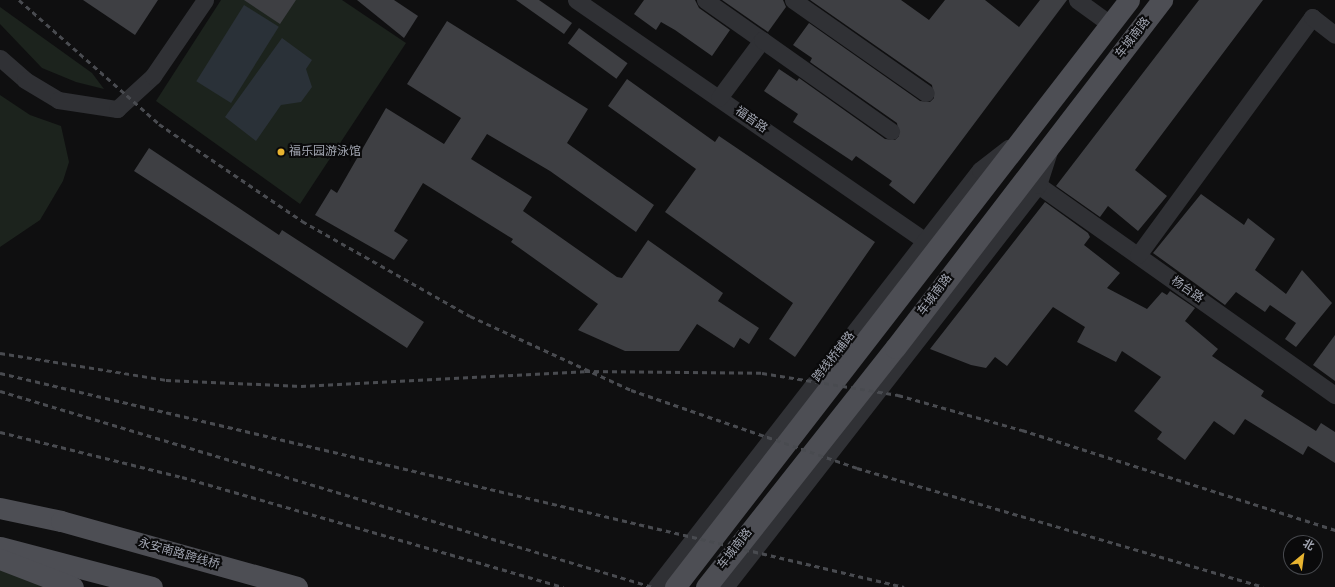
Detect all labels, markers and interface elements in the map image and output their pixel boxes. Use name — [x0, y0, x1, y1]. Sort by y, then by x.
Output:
street label: 车城南路 — [1113, 15, 1153, 61]
street label: 福音路 — [732, 104, 770, 136]
place label: 福乐园游泳馆 — [289, 145, 361, 159]
marker: 福乐园游泳馆 — [276, 147, 286, 157]
street label: 车城南路 — [915, 271, 955, 319]
street label: 杨台路 — [1168, 274, 1206, 306]
street label: 跨线桥辅路 — [810, 329, 858, 385]
street label: 车城南路 — [715, 526, 755, 572]
north arrow — [1283, 535, 1323, 575]
street label: 永安南路跨线桥 — [137, 536, 221, 572]
text: 北 — [1300, 536, 1317, 554]

